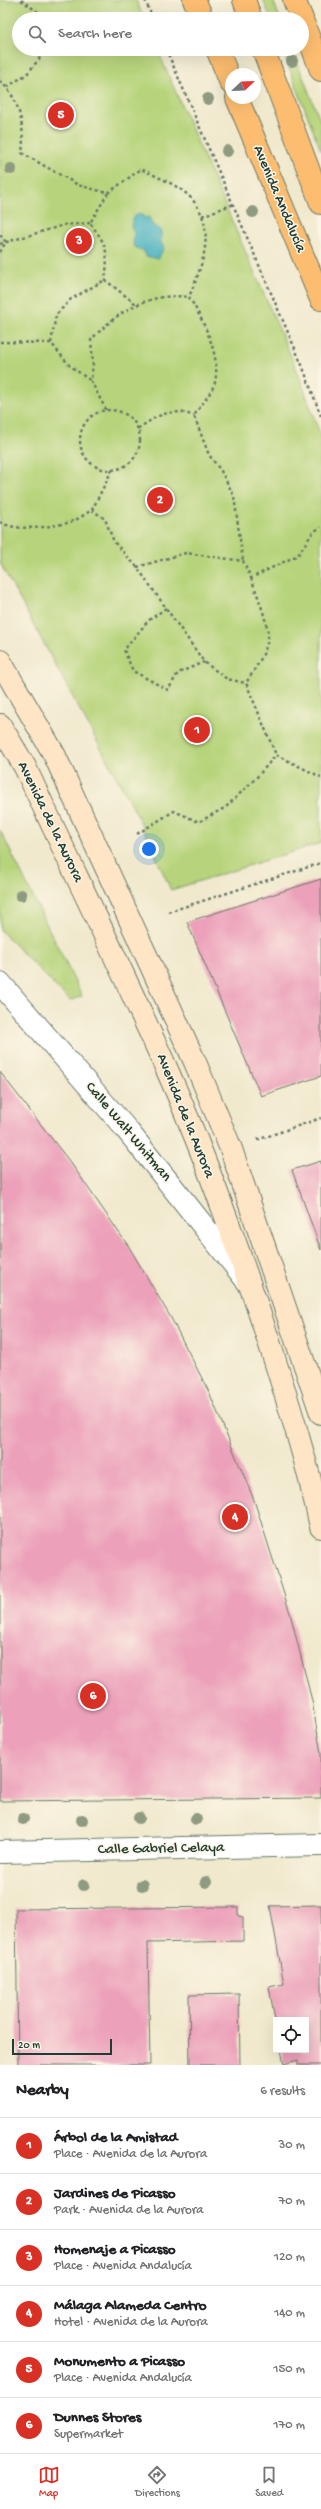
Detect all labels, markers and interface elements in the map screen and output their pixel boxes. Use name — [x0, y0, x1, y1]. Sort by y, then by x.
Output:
search box — [12, 12, 309, 56]
icon: search — [26, 23, 48, 45]
text: Search here — [58, 25, 132, 43]
north arrow — [225, 68, 261, 104]
pin: 5 — [48, 100, 74, 130]
street label: Avenida Andalucía — [248, 143, 310, 256]
pin: 3 — [66, 226, 92, 256]
pin: 2 — [147, 485, 173, 515]
pin: 1 — [184, 715, 210, 745]
street label: Avenida de la Aurora — [13, 759, 87, 886]
your location — [139, 839, 159, 859]
street label: Avenida de la Aurora — [152, 1051, 218, 1181]
street label: Calle Walt Whitman — [81, 1078, 175, 1186]
pin: 4 — [222, 1502, 248, 1532]
pin: 6 — [80, 1681, 106, 1711]
street label: Calle Gabriel Celaya — [98, 1839, 225, 1859]
map controls — [273, 2017, 309, 2053]
button: locate — [273, 2017, 309, 2053]
scale bar — [12, 2037, 112, 2056]
text: 20 m — [18, 2040, 40, 2052]
text: Nearby — [16, 2081, 69, 2101]
text: 6 results — [260, 2084, 305, 2099]
text: Árbol de la Amistad — [54, 2129, 178, 2147]
text: 1 — [26, 2138, 32, 2153]
text: 30 m — [279, 2138, 305, 2153]
text: Place · Avenida de la Aurora — [54, 2147, 207, 2162]
text: Jardines de Picasso — [54, 2185, 175, 2203]
text: 2 — [26, 2194, 32, 2209]
text: 70 m — [279, 2194, 305, 2209]
text: Park · Avenida de la Aurora — [54, 2203, 204, 2218]
text: Homenaje a Picasso — [54, 2241, 176, 2259]
text: 3 — [26, 2250, 32, 2265]
text: 120 m — [274, 2250, 305, 2265]
text: Place · Avenida Andalucía — [54, 2259, 192, 2274]
text: Málaga Alameda Centro — [54, 2297, 207, 2315]
text: 4 — [26, 2306, 32, 2321]
text: 140 m — [274, 2306, 305, 2321]
text: Hotel · Avenida de la Aurora — [54, 2315, 208, 2330]
text: Monumento a Picasso — [54, 2353, 185, 2371]
text: 5 — [26, 2362, 32, 2377]
text: 150 m — [273, 2362, 305, 2377]
text: Place · Avenida Andalucía — [54, 2371, 192, 2386]
text: Dunnes Stores — [54, 2409, 141, 2427]
text: 6 — [26, 2418, 32, 2433]
text: 170 m — [273, 2418, 305, 2433]
text: Supermarket — [54, 2427, 123, 2442]
tab: Map — [38, 2464, 60, 2500]
tab: Directions — [135, 2464, 180, 2500]
tab: Saved — [255, 2464, 283, 2500]

